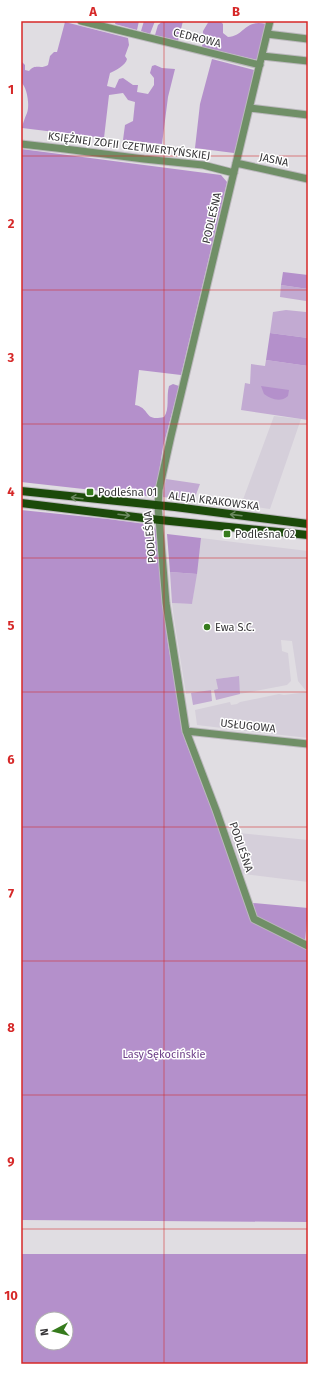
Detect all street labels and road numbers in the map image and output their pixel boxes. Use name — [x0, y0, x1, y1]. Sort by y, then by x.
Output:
street label: CEDROWA — [172, 26, 223, 50]
street label: KSIĘŻNEJ ZOFII CZETWERTYŃSKIEJ — [47, 129, 211, 162]
street label: JASNA — [258, 151, 290, 170]
street label: PODLEŚNA — [199, 190, 224, 245]
street label: ALEJA KRAKOWSKA — [168, 489, 261, 513]
street label: PODLEŚNA — [140, 510, 159, 564]
street label: USŁUGOWA — [220, 717, 277, 735]
street label: PODLEŚNA — [226, 820, 257, 874]

